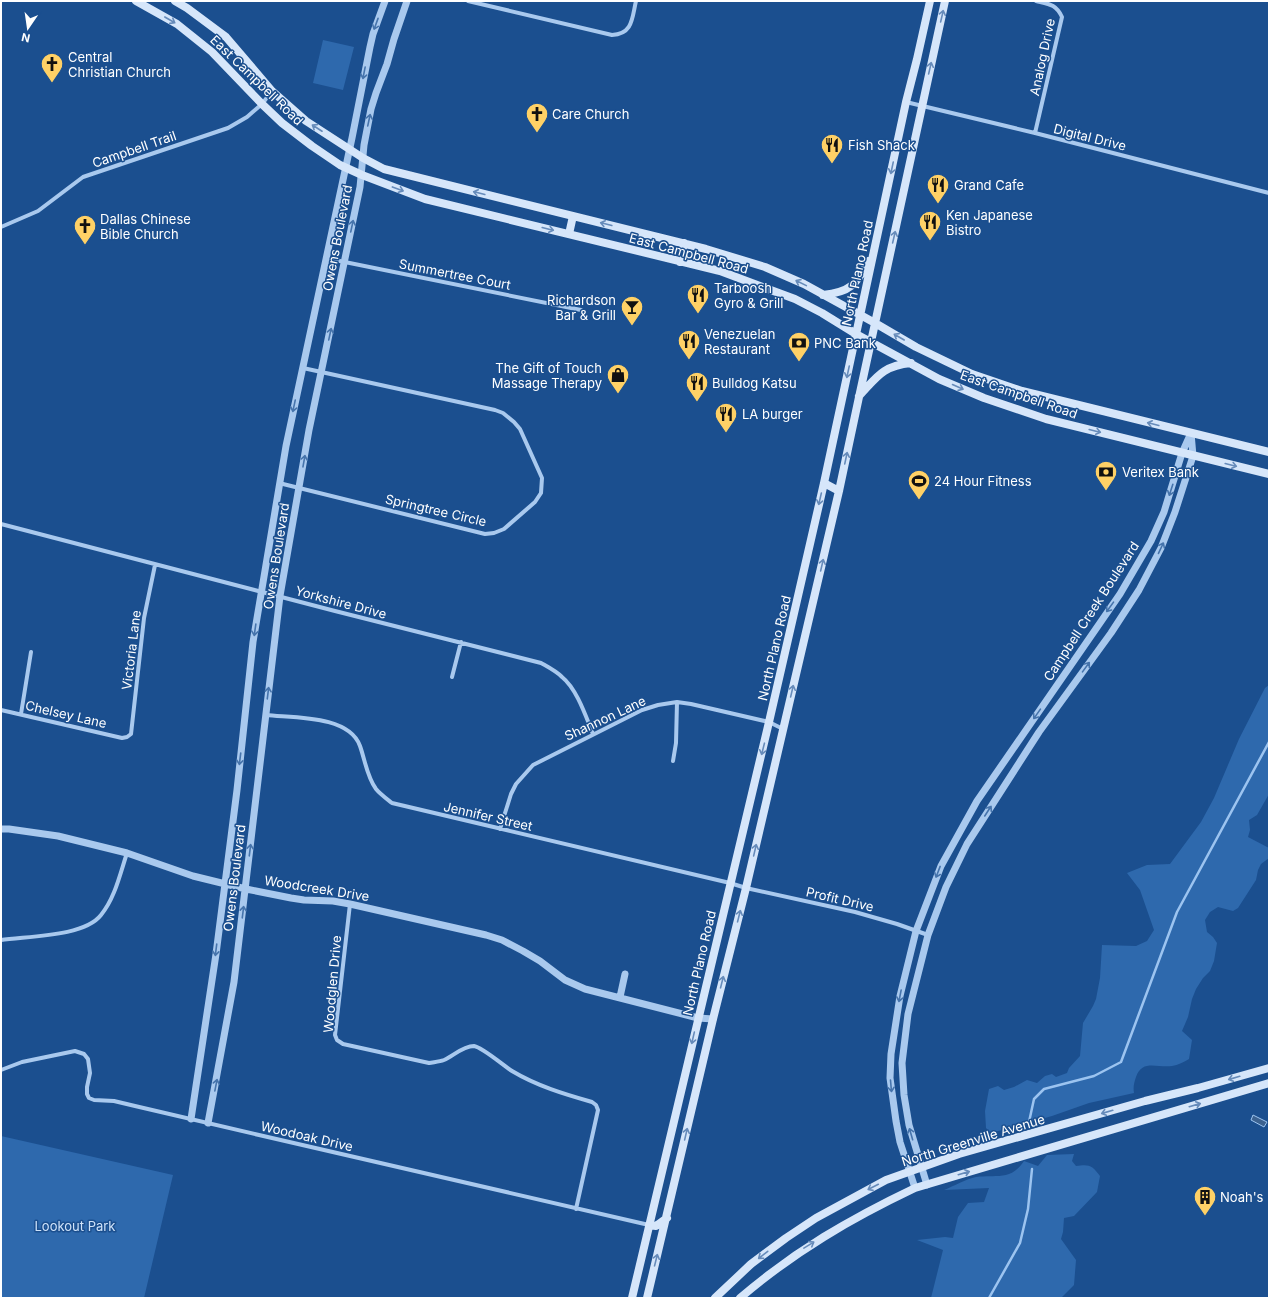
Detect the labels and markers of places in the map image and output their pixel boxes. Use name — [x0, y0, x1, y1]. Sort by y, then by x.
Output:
place label: Central Christian Church — [68, 49, 171, 80]
church icon: Central Christian Church — [39, 51, 65, 84]
church icon: Care Church — [524, 101, 550, 134]
place label: Care Church — [552, 106, 629, 122]
restaurant icon: Fish Shack — [819, 132, 845, 165]
place label: Fish Shack — [848, 137, 915, 153]
restaurant icon: Grand Cafe — [925, 172, 951, 205]
place label: Grand Cafe — [954, 177, 1024, 193]
place label: Ken Japanese Bistro — [946, 207, 1033, 238]
restaurant icon: Ken Japanese Bistro — [917, 209, 943, 242]
place label: Dallas Chinese Bible Church — [100, 211, 191, 242]
church icon: Dallas Chinese Bible Church — [72, 213, 98, 246]
place label: Tarboosh Gyro & Grill — [714, 280, 783, 311]
restaurant icon: Tarboosh Gyro & Grill — [685, 282, 711, 315]
place label: Richardson Bar & Grill — [547, 292, 616, 323]
bar icon: Richardson Bar & Grill — [619, 294, 645, 327]
place label: Venezuelan Restaurant — [704, 326, 776, 357]
restaurant icon: Venezuelan Restaurant — [676, 328, 702, 361]
bank icon: PNC Bank — [786, 330, 812, 363]
place label: PNC Bank — [814, 335, 876, 351]
place label: The Gift of Touch Massage Therapy — [492, 360, 602, 391]
shop icon: The Gift of Touch Massage Therapy — [605, 362, 631, 395]
restaurant icon: Bulldog Katsu — [684, 370, 710, 403]
place label: Bulldog Katsu — [712, 375, 797, 391]
restaurant icon: LA burger — [713, 401, 739, 434]
place label: LA burger — [742, 406, 803, 422]
bank icon: Veritex Bank — [1093, 459, 1119, 492]
place label: Veritex Bank — [1122, 464, 1199, 480]
sports icon: 24 Hour Fitness — [906, 468, 932, 501]
place label: 24 Hour Fitness — [934, 473, 1032, 489]
building icon: Noah's — [1192, 1184, 1218, 1217]
place label: Noah's — [1220, 1189, 1264, 1205]

